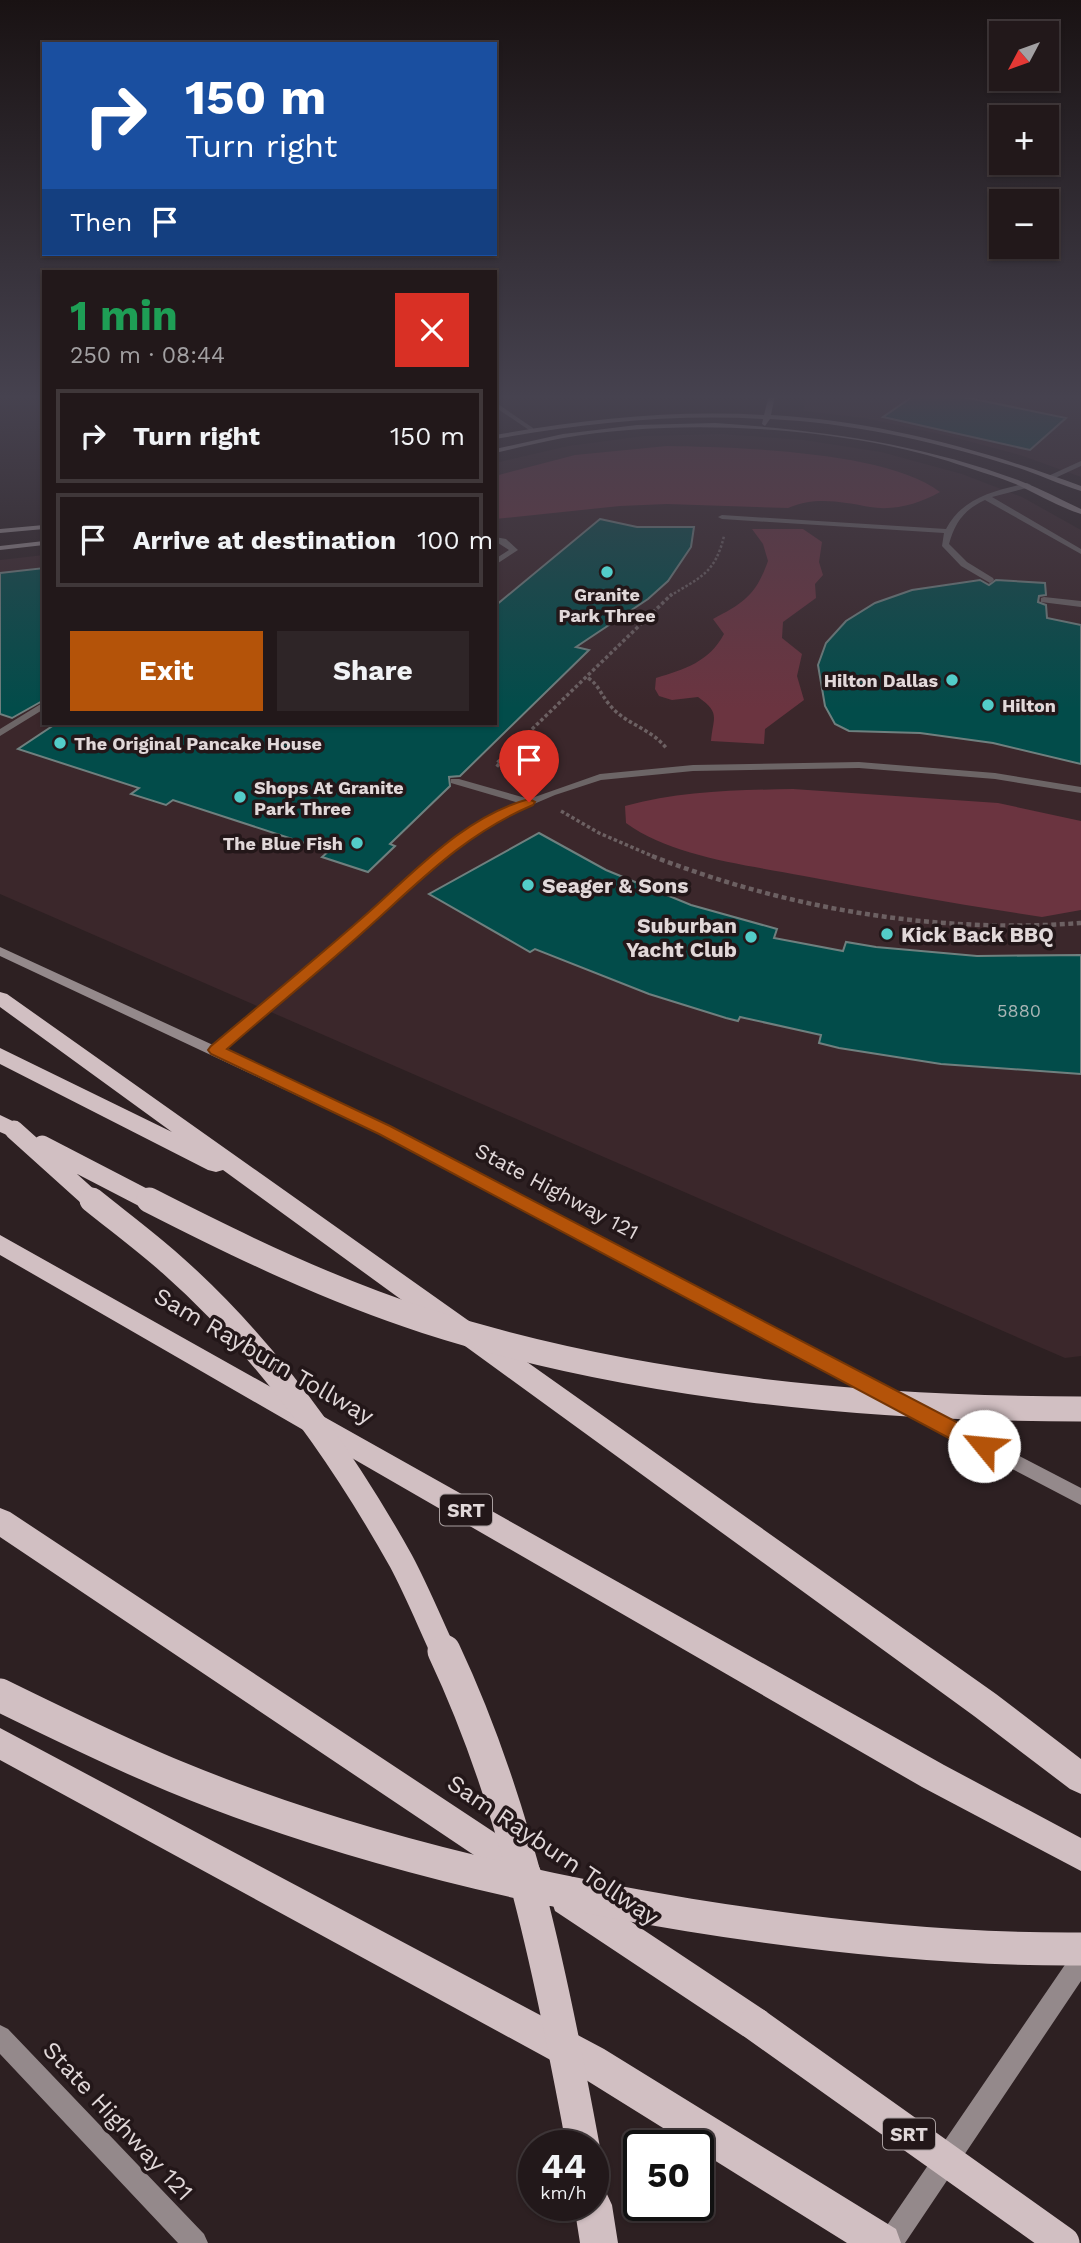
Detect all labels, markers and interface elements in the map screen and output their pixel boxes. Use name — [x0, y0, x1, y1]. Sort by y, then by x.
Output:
north arrow — [989, 21, 1059, 91]
map controls — [989, 21, 1059, 259]
text: 150 m — [185, 68, 326, 126]
icon: right — [70, 70, 161, 161]
button: + — [989, 105, 1059, 175]
text: Turn right — [185, 127, 337, 165]
button: − — [989, 189, 1059, 259]
icon: arrive — [146, 203, 184, 241]
text: Then — [70, 207, 132, 237]
text: 1 min — [70, 291, 178, 340]
button: close — [395, 293, 469, 367]
text: 250 m · 08:44 — [70, 342, 225, 369]
icon: right — [74, 417, 112, 455]
text: Turn right — [133, 421, 260, 451]
text: 150 m — [390, 421, 465, 451]
icon: arrive — [74, 521, 112, 559]
text: Arrive at destination — [133, 525, 396, 555]
text: 100 m — [417, 525, 493, 555]
marker: Granite Park Three — [599, 564, 615, 580]
place label: Granite Park Three — [558, 584, 656, 626]
button: Exit — [70, 631, 263, 711]
button: Share — [277, 631, 469, 711]
place label: Hilton Dallas — [824, 670, 938, 691]
marker: Hilton Dallas — [944, 672, 960, 688]
place label: Hilton — [1002, 695, 1056, 716]
marker: Hilton — [980, 697, 996, 713]
pin — [499, 730, 559, 802]
place label: The Original Pancake House — [74, 733, 322, 754]
marker: The Original Pancake House — [52, 735, 68, 751]
icon: arrive — [510, 741, 548, 779]
place label: Shops At Granite Park Three — [254, 777, 404, 819]
marker: Shops At Granite Park Three — [232, 789, 248, 805]
place label: The Blue Fish — [223, 833, 343, 854]
marker: The Blue Fish — [349, 835, 365, 851]
place label: Seager & Sons — [542, 873, 689, 898]
marker: Seager & Sons — [520, 877, 536, 893]
place label: Suburban Yacht Club — [626, 913, 737, 962]
place label: Kick Back BBQ — [901, 922, 1054, 947]
marker: Kick Back BBQ — [879, 926, 895, 942]
marker: Suburban Yacht Club — [743, 929, 759, 945]
house number: 5880 — [997, 1000, 1041, 1021]
street label: State Highway 121 — [471, 1137, 643, 1245]
street label: Sam Rayburn Tollway — [149, 1282, 379, 1431]
position arrow — [947, 1409, 1021, 1483]
road number: SRT — [440, 1494, 492, 1526]
street label: Sam Rayburn Tollway — [442, 1769, 664, 1931]
street label: State Highway 121 — [37, 2036, 199, 2206]
road number: SRT — [883, 2118, 935, 2150]
speed limit sign: 50 — [623, 2130, 714, 2221]
text: 44 — [541, 2145, 586, 2187]
text: km/h — [540, 2182, 587, 2203]

